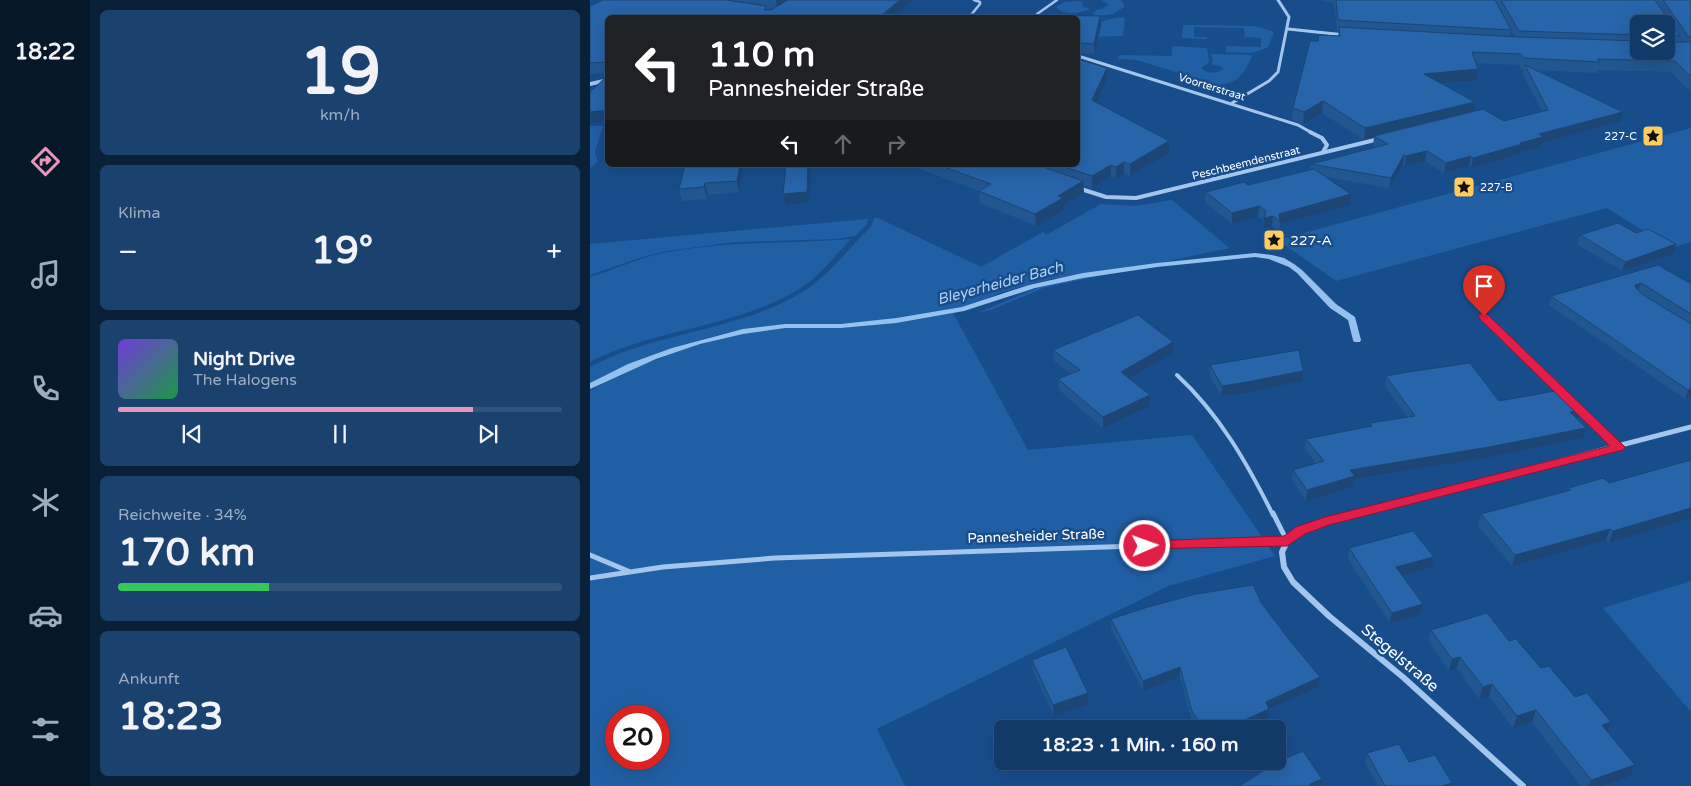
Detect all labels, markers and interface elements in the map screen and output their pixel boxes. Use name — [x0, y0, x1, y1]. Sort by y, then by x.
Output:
map controls — [1630, 15, 1675, 60]
button: layers — [1630, 15, 1675, 60]
text: 19 — [299, 33, 381, 112]
text: 110 m — [708, 34, 815, 76]
icon: left — [625, 35, 690, 100]
text: 18:22 — [15, 39, 75, 65]
street label: Voorterstraat — [1177, 71, 1247, 103]
text: Pannesheider Straße — [708, 76, 924, 102]
text: km/h — [320, 105, 360, 125]
place icon: 227-C — [1641, 124, 1665, 148]
icon: left — [776, 130, 804, 158]
icon: ahead — [829, 130, 857, 158]
icon: right — [882, 130, 910, 158]
place label: 227-C — [1604, 130, 1637, 143]
street label: Peschbeemdenstraat — [1191, 143, 1301, 183]
icon: directions — [28, 144, 63, 179]
place icon: 227-B — [1452, 175, 1476, 199]
place label: 227-B — [1480, 181, 1513, 194]
text: Klima — [118, 203, 160, 223]
text: 19° — [311, 228, 373, 274]
place icon: 227-A — [1262, 228, 1286, 252]
place label: 227-A — [1290, 232, 1332, 249]
text: − — [118, 235, 138, 269]
text: + — [546, 235, 562, 269]
icon: music — [28, 257, 63, 292]
water label: Bleyerheider Bach — [935, 257, 1066, 308]
pin — [1463, 265, 1505, 316]
icon: arrive — [1470, 272, 1498, 300]
text: Night Drive — [193, 348, 295, 370]
text: The Halogens — [193, 370, 297, 390]
icon: phone — [28, 371, 63, 406]
icon: previous — [178, 420, 206, 448]
icon: pause — [326, 420, 354, 448]
icon: next — [474, 420, 502, 448]
icon: climate — [28, 485, 63, 520]
text: Reichweite · 34% — [118, 505, 247, 525]
position arrow — [1118, 519, 1170, 571]
street label: Pannesheider Straße — [967, 525, 1105, 547]
text: 170 km — [118, 530, 255, 576]
icon: car — [28, 598, 63, 633]
street label: Stegelstraße — [1357, 620, 1443, 696]
text: Ankunft — [118, 669, 180, 689]
text: 18:23 — [118, 694, 223, 740]
speed limit sign: 20 — [605, 705, 670, 770]
icon: filters — [28, 712, 63, 747]
text: 18:23 · 1 Min. · 160 m — [1042, 734, 1238, 756]

